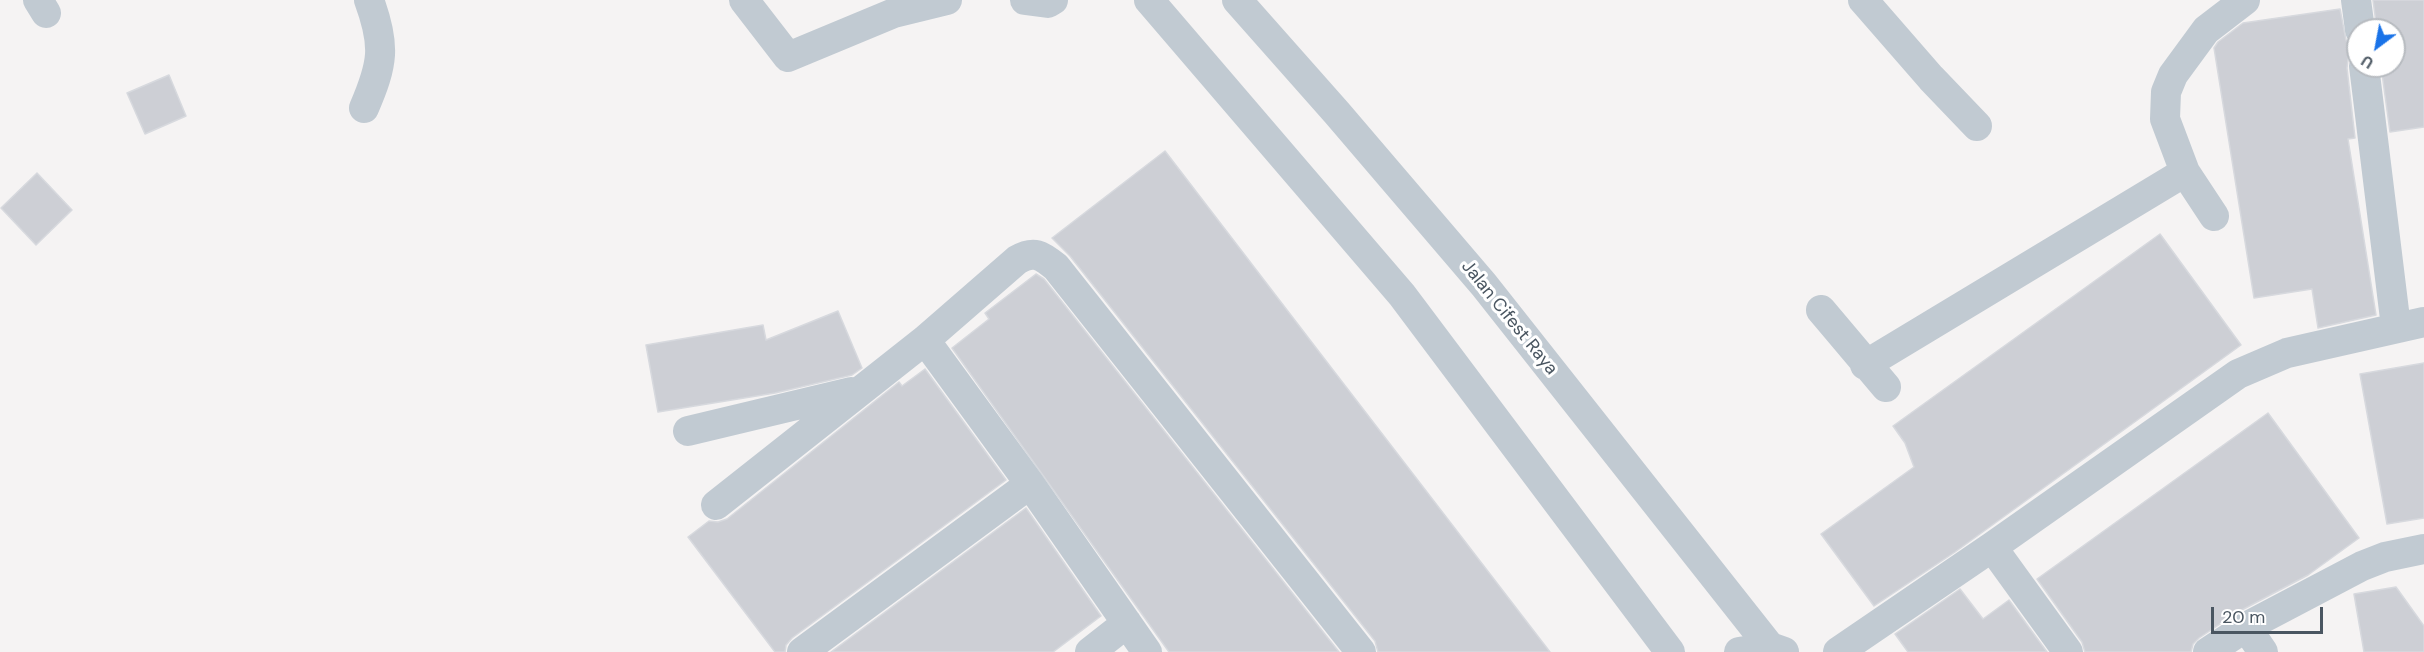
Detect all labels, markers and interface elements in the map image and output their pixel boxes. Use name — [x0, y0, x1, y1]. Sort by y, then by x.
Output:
north arrow — [2346, 18, 2406, 78]
text: U — [2357, 50, 2377, 74]
street label: Jalan Cifest Raya — [1456, 257, 1562, 379]
scale bar — [2214, 595, 2326, 633]
text: 20 m — [2222, 605, 2265, 629]

